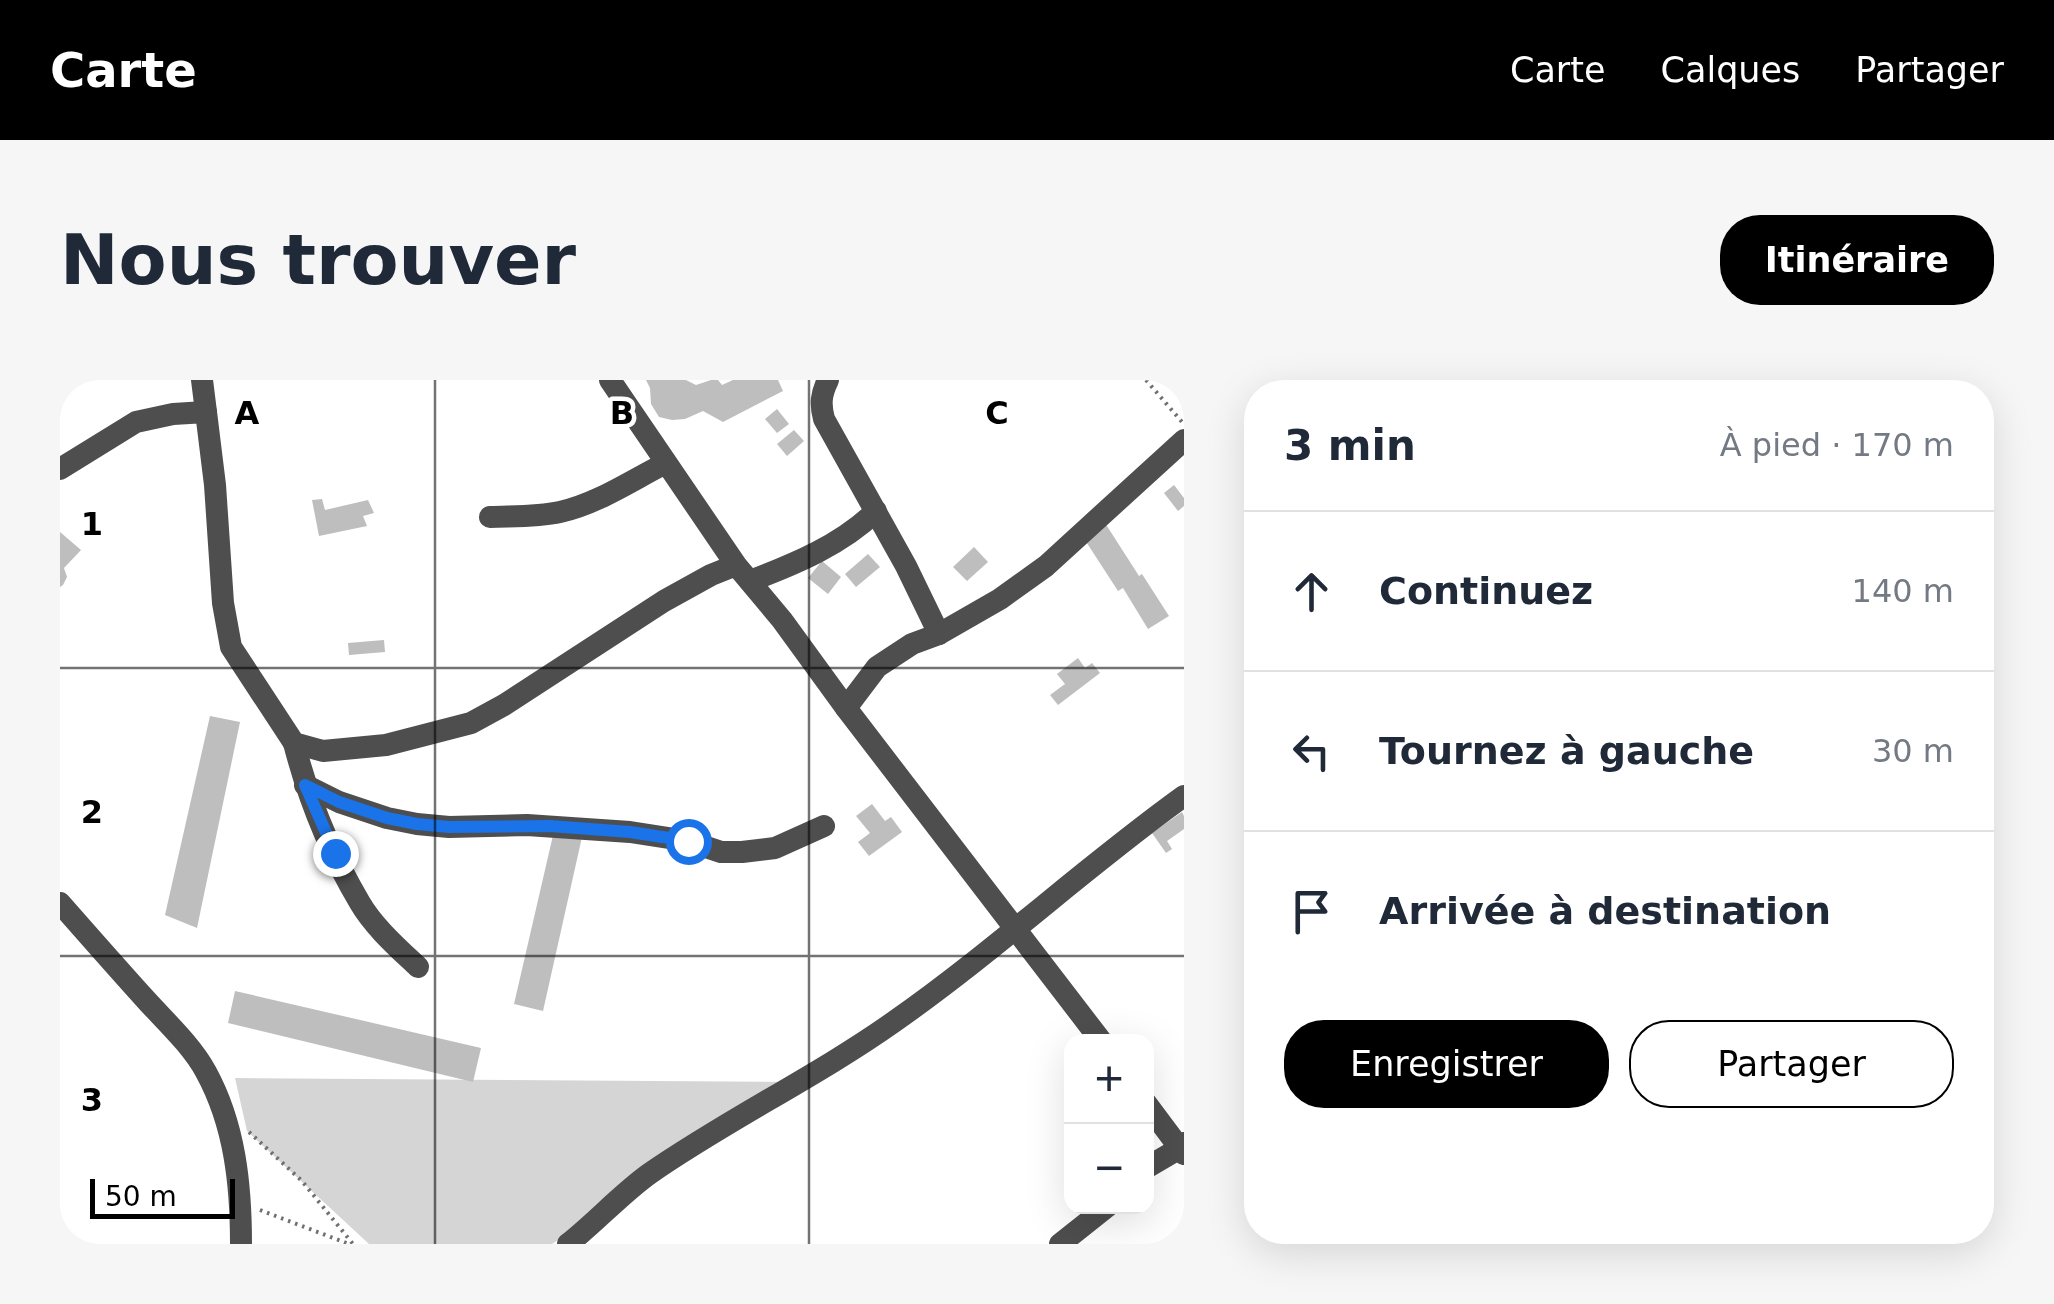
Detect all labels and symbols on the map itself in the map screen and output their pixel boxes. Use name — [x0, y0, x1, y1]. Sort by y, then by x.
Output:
text: A — [235, 394, 260, 432]
text: B — [610, 394, 634, 432]
text: C — [985, 394, 1009, 432]
text: 1 — [81, 505, 103, 543]
text: 2 — [81, 793, 103, 831]
route start — [666, 819, 712, 865]
route end — [313, 831, 359, 877]
text: 3 — [81, 1081, 103, 1119]
scale bar — [90, 1174, 235, 1218]

